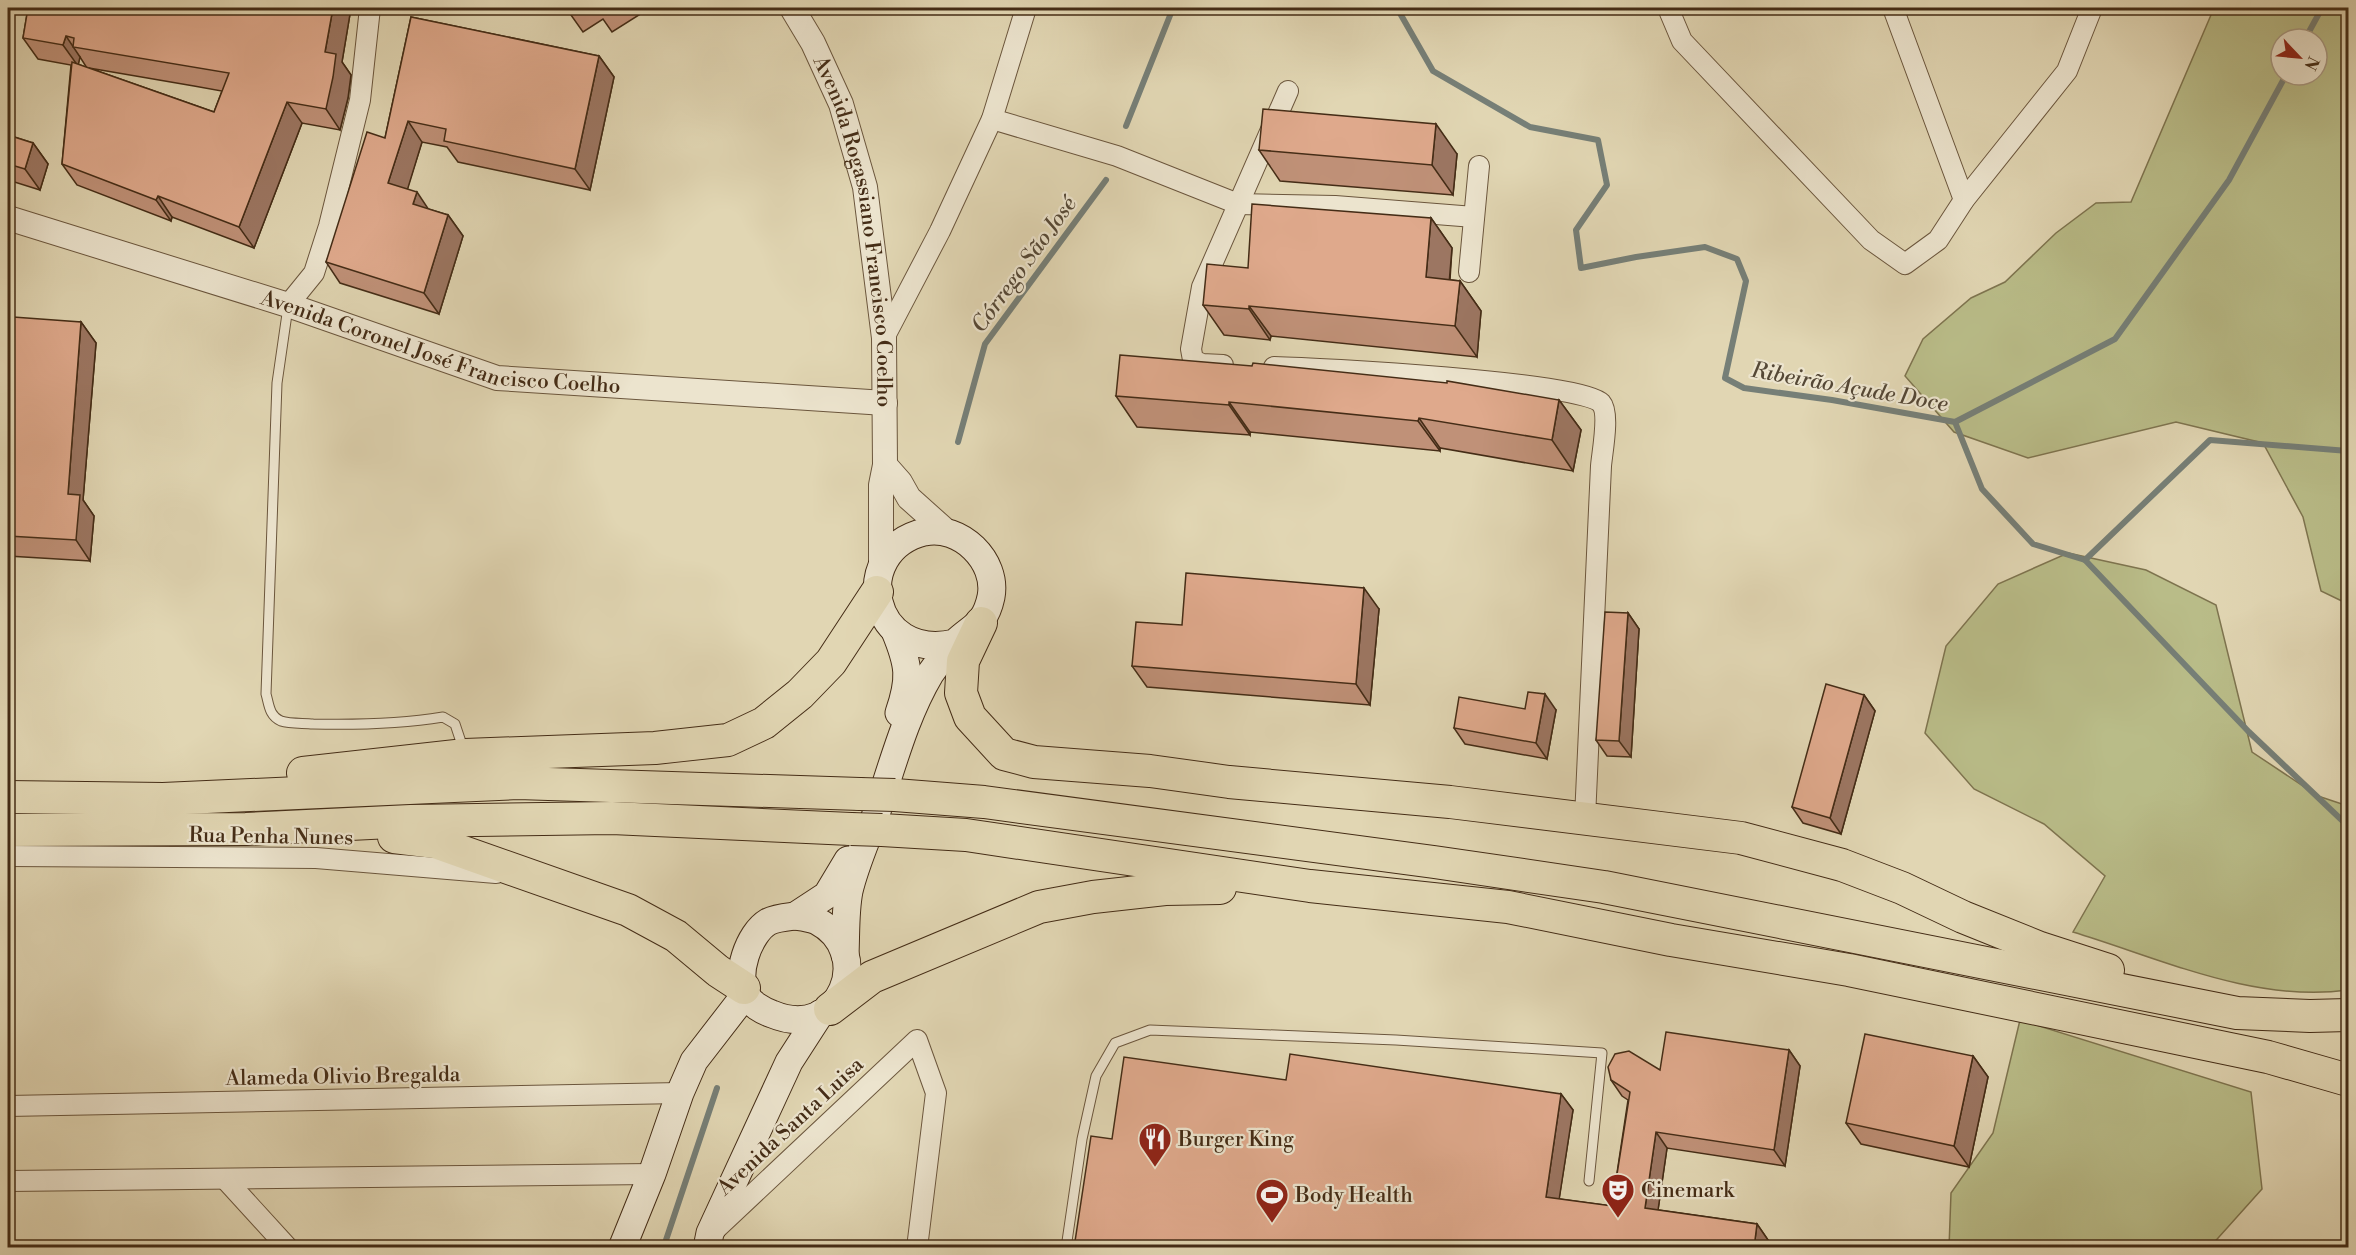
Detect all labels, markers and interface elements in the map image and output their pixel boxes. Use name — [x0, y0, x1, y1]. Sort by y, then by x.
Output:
north arrow — [2269, 27, 2329, 87]
street label: Avenida Rogassiano Francisco Coelho — [806, 51, 897, 407]
text: N — [2300, 53, 2323, 74]
water label: Córrego São José — [966, 190, 1084, 338]
street label: Avenida Coronel José Francisco Coelho — [257, 285, 621, 400]
water label: Ribeirão Açude Doce — [1748, 357, 1950, 418]
street label: Rua Penha Nunes — [188, 823, 354, 851]
street label: Avenida Santa Luisa — [711, 1052, 870, 1202]
street label: Alameda Olivio Bregalda — [224, 1062, 461, 1092]
restaurant icon: Burger King — [1137, 1121, 1173, 1168]
place label: Burger King — [1177, 1127, 1294, 1153]
theatre icon: Cinemark — [1600, 1172, 1636, 1219]
sports icon: Body Health — [1254, 1177, 1290, 1224]
place label: Cinemark — [1641, 1178, 1735, 1204]
place label: Body Health — [1294, 1183, 1413, 1209]

